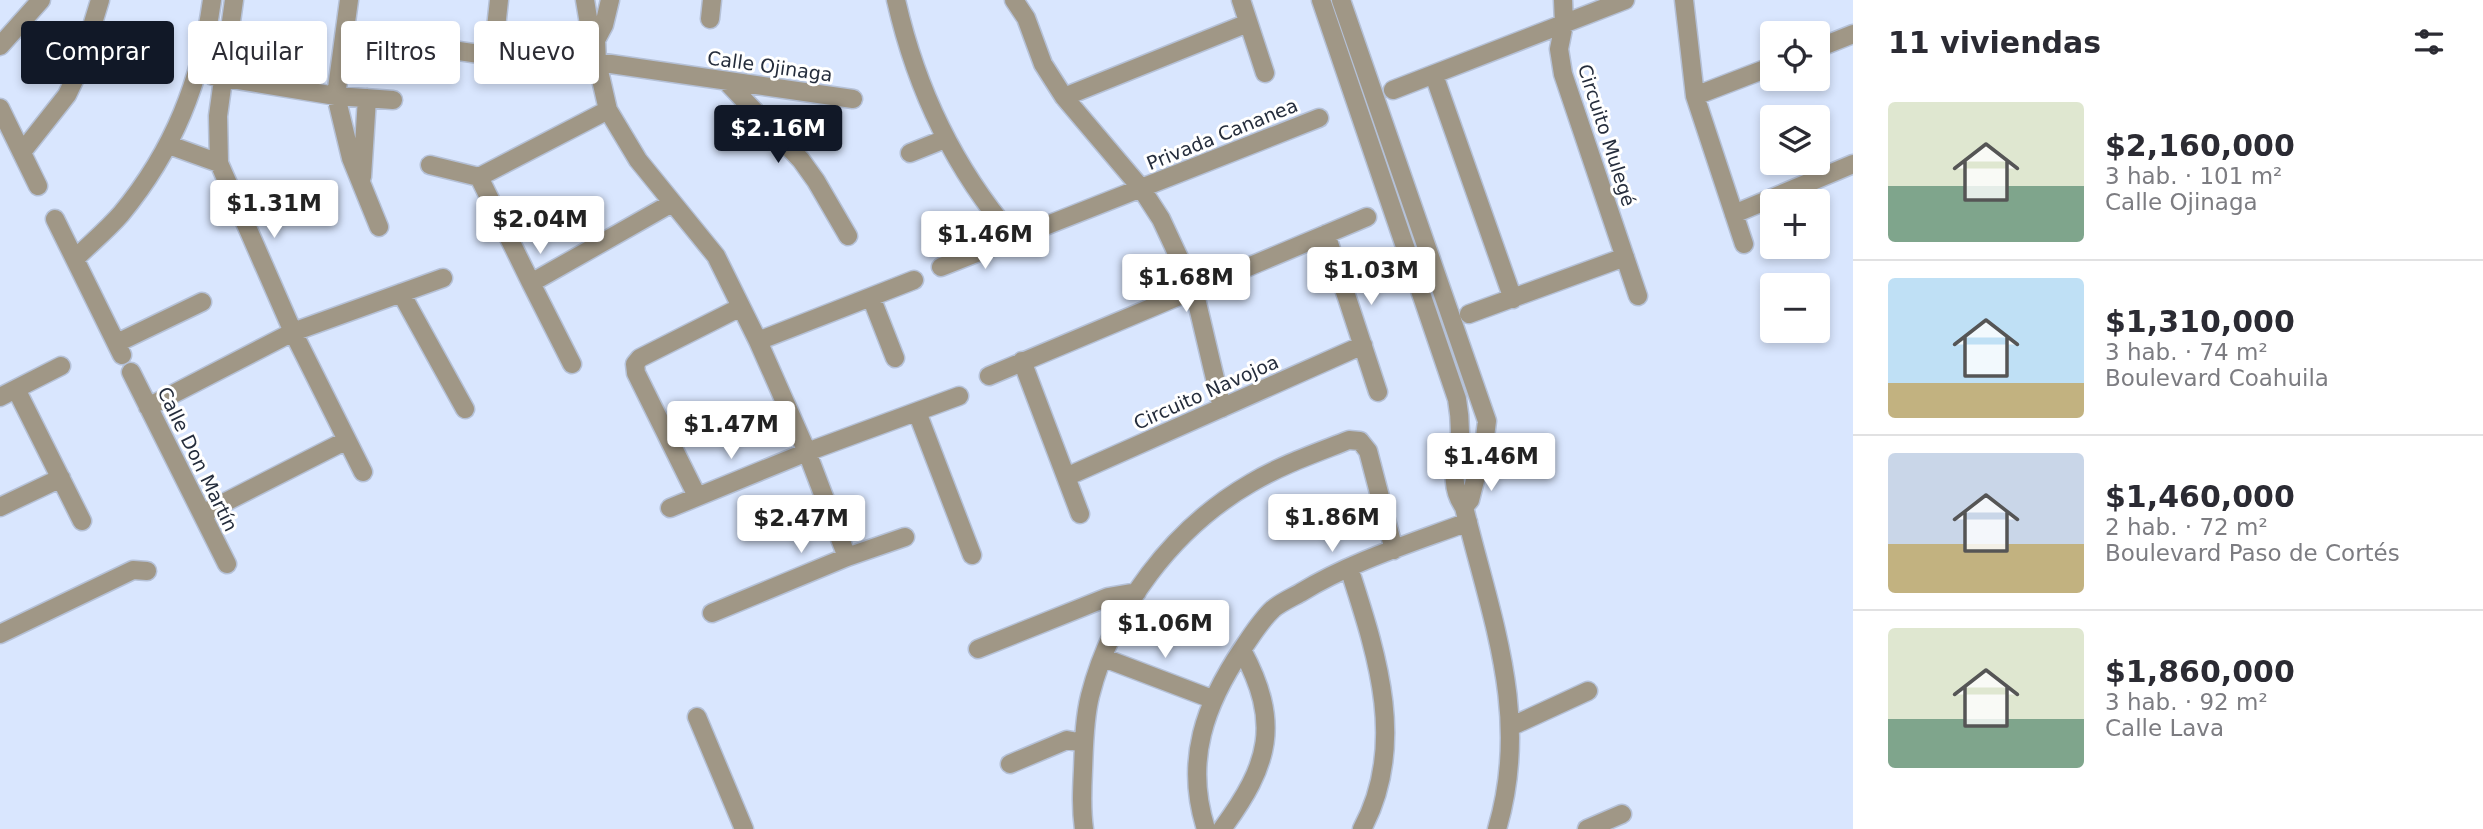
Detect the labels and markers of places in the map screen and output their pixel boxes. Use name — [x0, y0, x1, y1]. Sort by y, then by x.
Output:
pin: $2.16M — [721, 106, 835, 165]
pin: $1.31M — [217, 180, 331, 240]
pin: $2.04M — [483, 196, 597, 256]
pin: $1.46M — [928, 212, 1042, 271]
pin: $1.03M — [1314, 247, 1428, 307]
pin: $1.68M — [1129, 254, 1243, 314]
pin: $1.47M — [674, 402, 788, 461]
pin: $1.46M — [1434, 434, 1548, 493]
pin: $1.86M — [1275, 494, 1389, 554]
pin: $2.47M — [744, 496, 858, 555]
pin: $1.06M — [1108, 600, 1222, 660]

